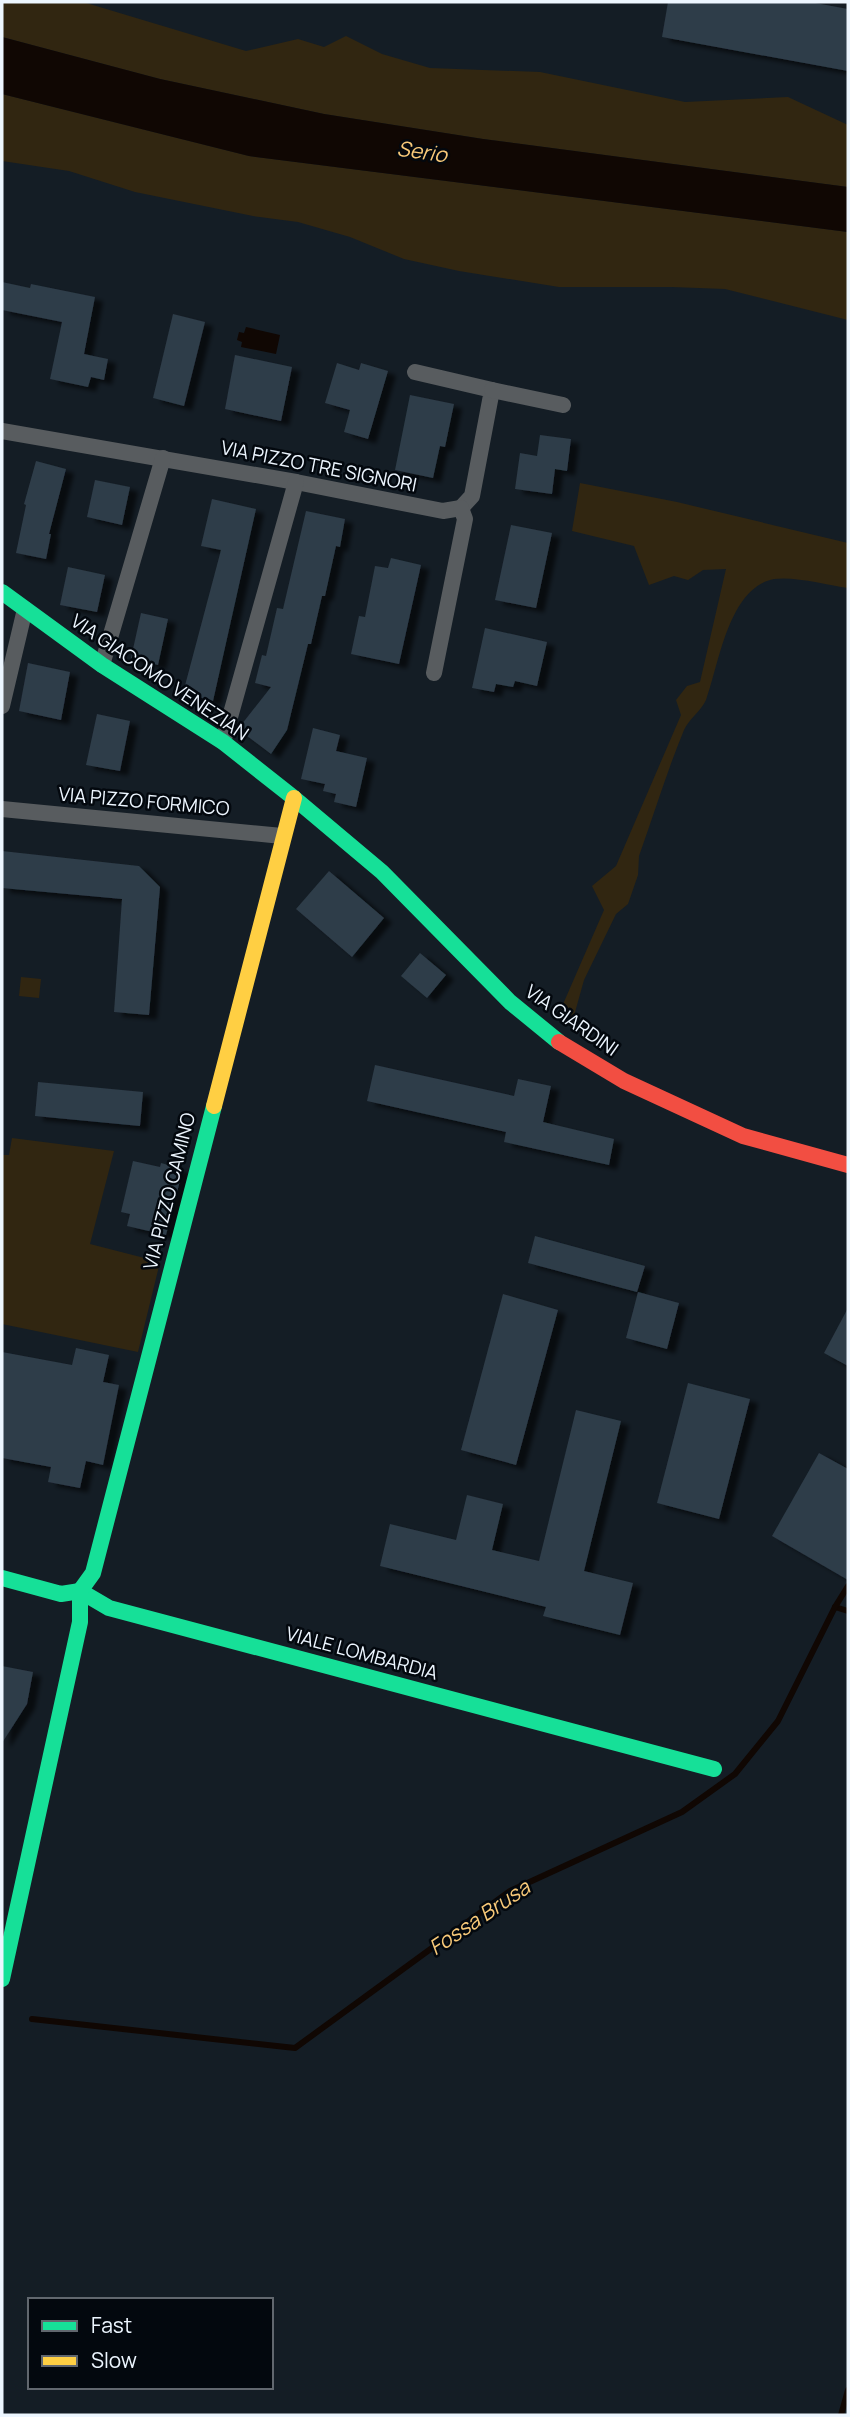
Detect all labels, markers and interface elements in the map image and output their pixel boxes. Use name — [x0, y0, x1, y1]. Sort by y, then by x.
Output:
water label: Serio — [395, 134, 450, 169]
street label: VIA PIZZO TRE SIGNORI — [219, 434, 419, 498]
street label: VIA GIACOMO VENEZIAN — [66, 608, 254, 746]
street label: VIA PIZZO FORMICO — [57, 781, 231, 821]
street label: VIA GIARDINI — [520, 978, 624, 1062]
street label: VIA PIZZO CAMINO — [137, 1110, 201, 1272]
street label: VIALE LOMBARDIA — [283, 1620, 441, 1686]
water label: Fossa Brusa — [423, 1872, 536, 1961]
legend — [28, 2298, 273, 2389]
text: Fast — [91, 2311, 132, 2339]
text: Slow — [91, 2346, 137, 2374]

